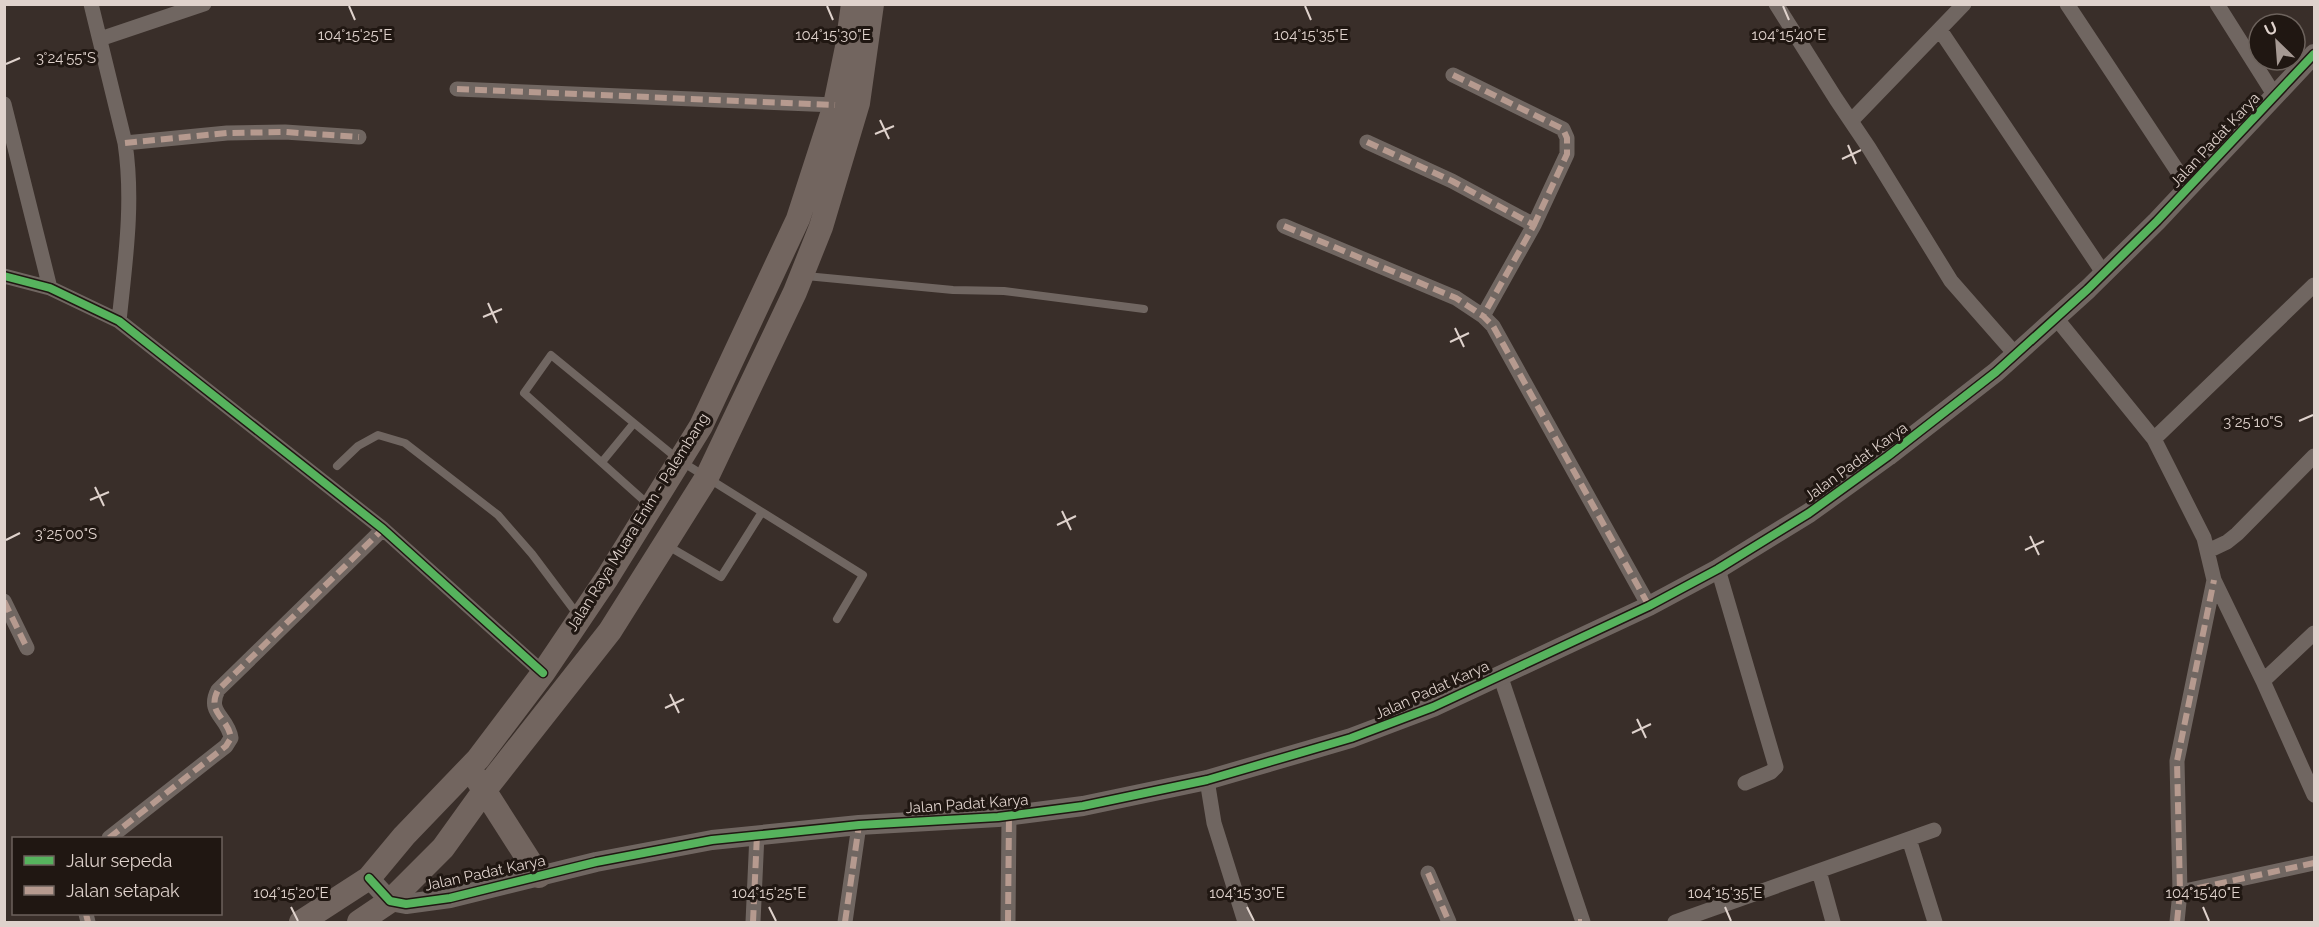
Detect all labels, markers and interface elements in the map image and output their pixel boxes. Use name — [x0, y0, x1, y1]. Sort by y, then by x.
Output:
north arrow — [2247, 12, 2307, 72]
text: U — [2261, 18, 2280, 40]
text: 104°15'25"E — [318, 26, 392, 44]
text: 104°15'30"E — [795, 26, 871, 44]
text: 104°15'35"E — [1274, 26, 1348, 44]
text: 104°15'40"E — [1752, 26, 1826, 44]
text: 3°24'55"S — [36, 49, 96, 67]
street label: Jalan Padat Karya — [2166, 89, 2264, 191]
street label: Jalan Raya Muara Enim - Palembang — [563, 410, 713, 634]
text: 3°25'10"S — [2223, 413, 2283, 431]
street label: Jalan Padat Karya — [1801, 419, 1911, 505]
text: 3°25'00"S — [35, 525, 97, 543]
street label: Jalan Padat Karya — [1372, 657, 1492, 723]
street label: Jalan Padat Karya — [905, 791, 1029, 817]
legend — [12, 837, 222, 915]
text: Jalur sepeda — [66, 850, 172, 871]
street label: Jalan Padat Karya — [423, 851, 547, 895]
text: Jalan setapak — [66, 880, 180, 901]
text: 104°15'20"E — [253, 884, 329, 902]
text: 104°15'25"E — [732, 884, 806, 902]
text: 104°15'30"E — [1209, 884, 1285, 902]
text: 104°15'35"E — [1688, 884, 1762, 902]
text: 104°15'40"E — [2166, 884, 2240, 902]

